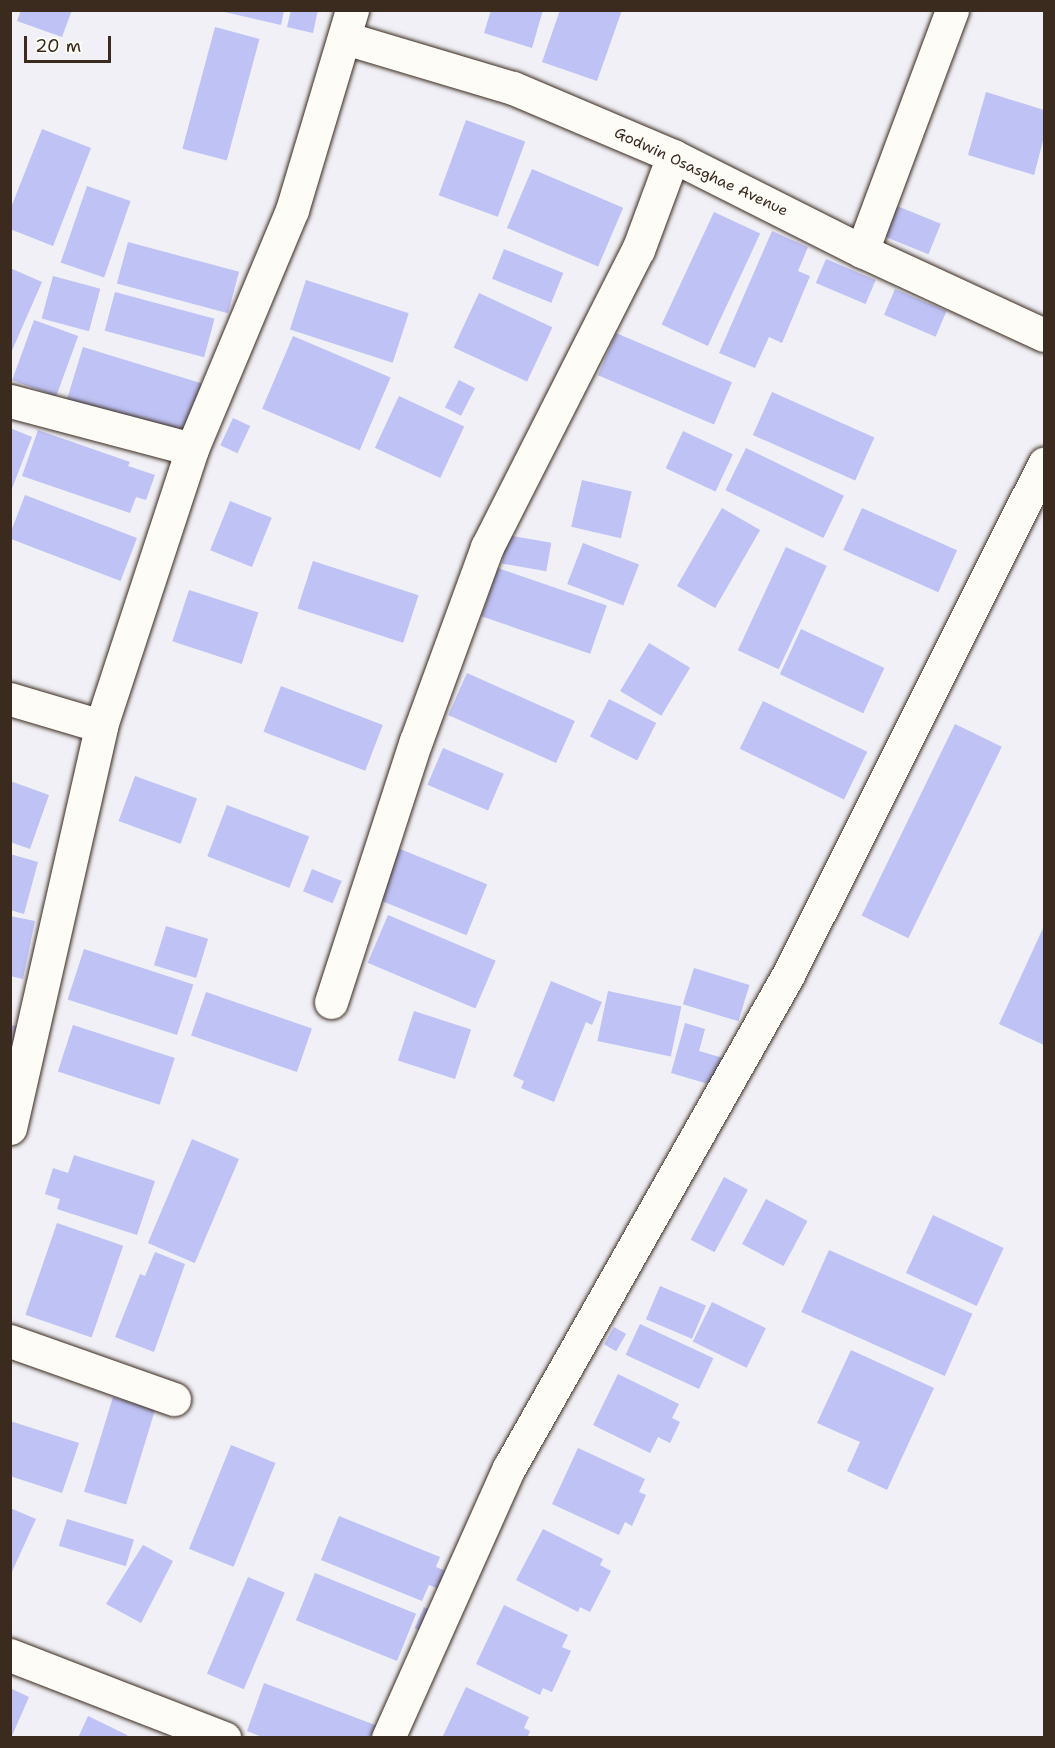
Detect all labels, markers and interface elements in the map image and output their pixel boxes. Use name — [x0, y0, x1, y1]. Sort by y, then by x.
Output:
scale bar — [27, 24, 114, 62]
text: 20 m — [35, 34, 81, 58]
street label: Godwin Osasghae Avenue — [611, 124, 791, 220]

